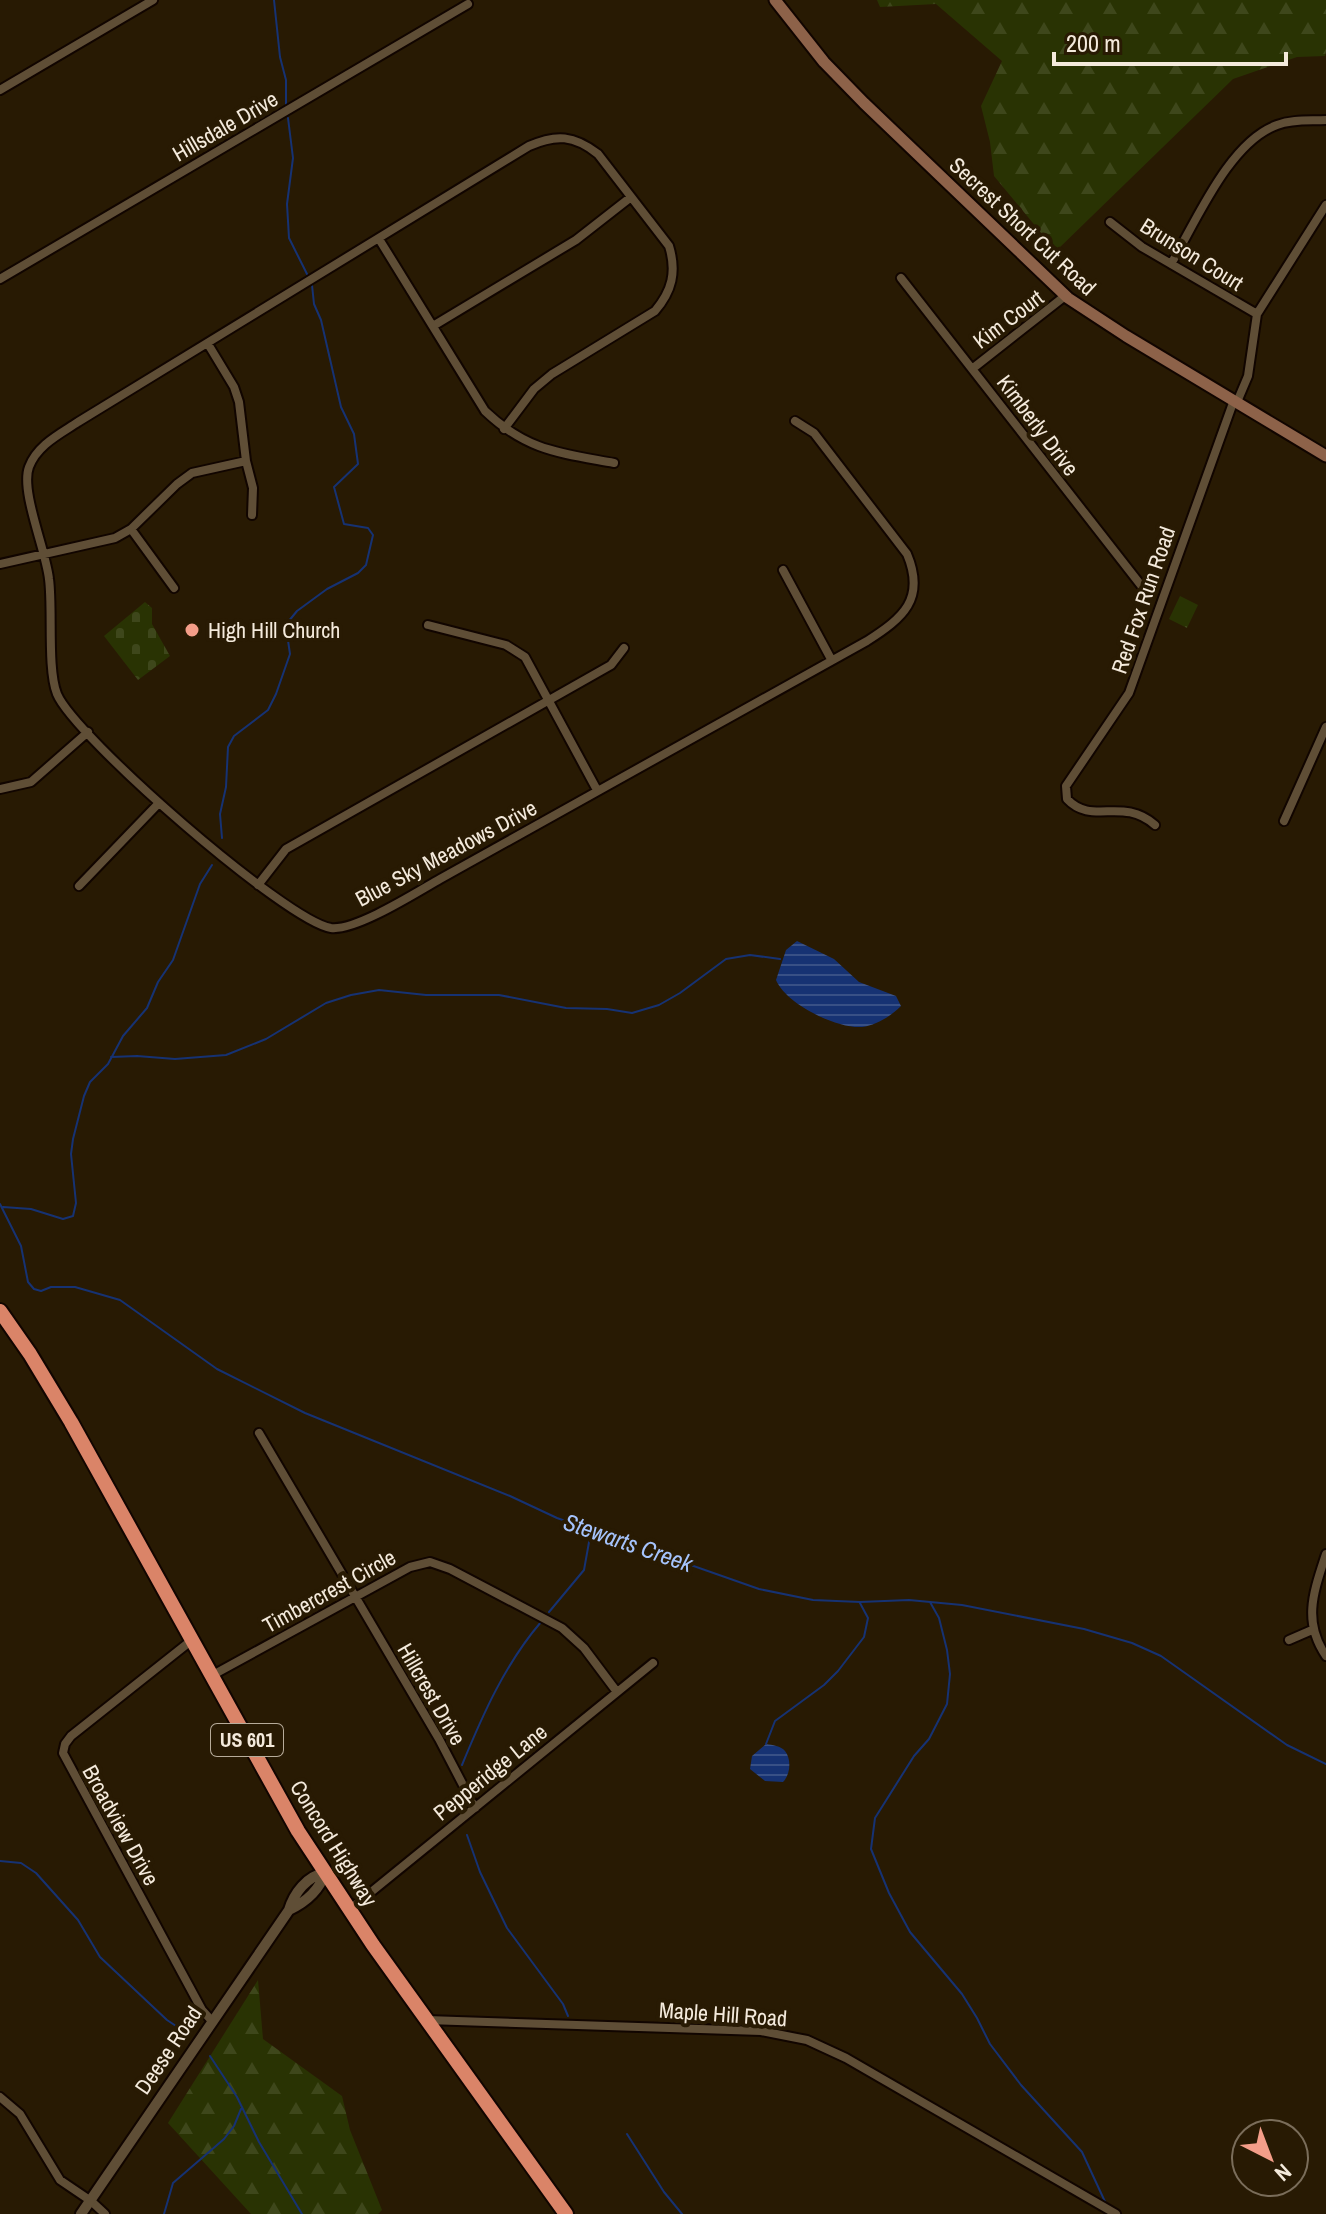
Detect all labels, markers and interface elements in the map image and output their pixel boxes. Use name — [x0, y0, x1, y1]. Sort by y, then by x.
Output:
scale bar — [1054, 16, 1286, 66]
text: 200 m — [1066, 27, 1121, 59]
street label: Hillsdale Drive — [167, 84, 283, 168]
street label: Secrest Short Cut Road — [943, 150, 1103, 302]
street label: Brunson Court — [1135, 210, 1249, 298]
street label: Kim Court — [967, 283, 1049, 355]
street label: Kimberly Drive — [990, 368, 1086, 482]
street label: Red Fox Run Road — [1104, 523, 1182, 677]
place label: High Hill Church — [208, 615, 340, 645]
marker: High Hill Church — [183, 621, 201, 639]
street label: Blue Sky Meadows Drive — [350, 792, 542, 914]
water label: Stewarts Creek — [560, 1505, 698, 1579]
street label: Timbercrest Circle — [257, 1542, 401, 1640]
street label: Hillcrest Drive — [391, 1637, 473, 1751]
street label: Pepperidge Lane — [427, 1717, 553, 1827]
road number: US 601 — [211, 1724, 283, 1756]
street label: Broadview Drive — [76, 1759, 166, 1891]
street label: Concord Highway — [283, 1774, 385, 1912]
street label: Maple Hill Road — [658, 1995, 788, 2033]
street label: Deese Road — [128, 2000, 208, 2100]
north arrow — [1230, 2118, 1310, 2198]
text: N — [1269, 2157, 1298, 2188]

